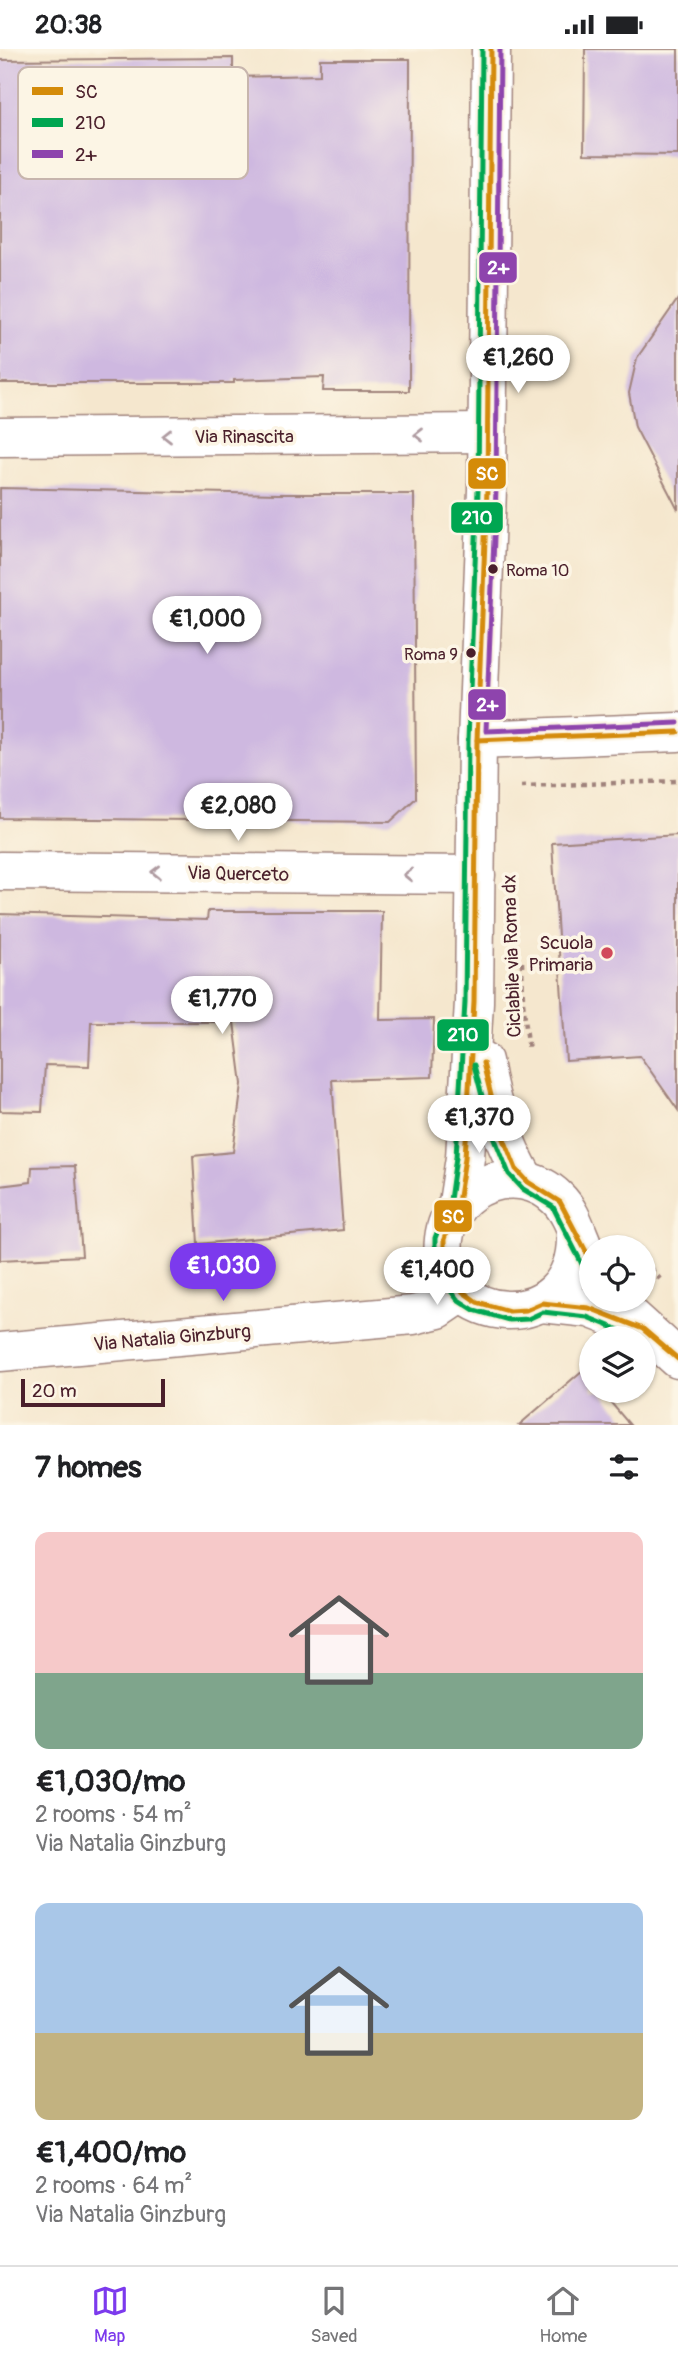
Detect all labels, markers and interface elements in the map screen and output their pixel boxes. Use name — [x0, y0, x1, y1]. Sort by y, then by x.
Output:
text: 20:38 — [35, 9, 102, 41]
legend — [18, 67, 248, 179]
text: SC — [75, 80, 98, 104]
text: 210 — [75, 111, 106, 135]
text: 2+ — [75, 143, 98, 167]
line badge: 2+ — [478, 251, 518, 284]
text: 2+ — [487, 256, 510, 280]
pin: €1,260 — [461, 335, 575, 395]
text: €1,260 — [482, 343, 554, 372]
street label: Via Rinascita — [194, 425, 294, 449]
one-way arrow — [413, 427, 424, 443]
one-way arrow — [162, 428, 172, 444]
line badge: SC — [467, 457, 507, 490]
text: SC — [476, 462, 499, 486]
line badge: 210 — [450, 501, 504, 534]
text: 210 — [461, 506, 493, 530]
place label: Roma 10 — [506, 560, 569, 581]
marker: Roma 10 — [486, 562, 500, 576]
pin: €1,000 — [150, 597, 264, 656]
text: €1,000 — [168, 604, 246, 633]
place label: Roma 9 — [404, 644, 458, 665]
marker: Roma 9 — [464, 646, 478, 660]
line badge: 2+ — [467, 688, 507, 721]
text: 2+ — [476, 693, 499, 717]
pin: €2,080 — [181, 783, 295, 843]
text: €2,080 — [200, 791, 276, 820]
street label: Via Querceto — [187, 861, 289, 887]
one-way arrow — [150, 864, 160, 880]
one-way arrow — [402, 867, 412, 883]
street label: Ciclabile via Roma dx — [497, 874, 527, 1038]
place label: Scuola Primaria — [528, 931, 593, 977]
marker: Scuola Primaria — [599, 945, 615, 961]
pin: €1,770 — [165, 977, 279, 1036]
text: €1,770 — [187, 984, 257, 1013]
line badge: 210 — [436, 1018, 490, 1052]
text: 210 — [447, 1023, 479, 1047]
pin: €1,370 — [422, 1095, 536, 1155]
text: €1,370 — [444, 1103, 514, 1132]
line badge: SC — [433, 1199, 473, 1233]
text: SC — [442, 1205, 465, 1229]
map controls — [579, 1235, 656, 1403]
button: locate — [579, 1235, 656, 1312]
pin: €1,030 — [166, 1243, 280, 1303]
pin: €1,400 — [380, 1247, 494, 1307]
text: €1,030 — [186, 1251, 260, 1280]
text: €1,400 — [400, 1255, 474, 1284]
street label: Via Natalia Ginzburg — [92, 1319, 252, 1357]
button: layers — [579, 1326, 656, 1403]
scale bar — [21, 1376, 164, 1408]
text: 20 m — [32, 1379, 77, 1403]
icon: filters — [605, 1448, 643, 1486]
text: 7 homes — [35, 1449, 142, 1486]
icon: home — [276, 1577, 402, 1703]
text: €1,030/mo — [35, 1763, 185, 1800]
text: 2 rooms · 54 m² — [35, 1800, 192, 1829]
text: Via Natalia Ginzburg — [35, 1829, 226, 1858]
icon: home — [276, 1948, 402, 2074]
text: €1,400/mo — [35, 2134, 186, 2171]
text: 2 rooms · 64 m² — [35, 2171, 192, 2200]
text: Via Natalia Ginzburg — [35, 2200, 226, 2229]
tab: Map — [91, 2282, 129, 2348]
tab: Saved — [310, 2282, 358, 2348]
tab: Home — [539, 2282, 587, 2348]

